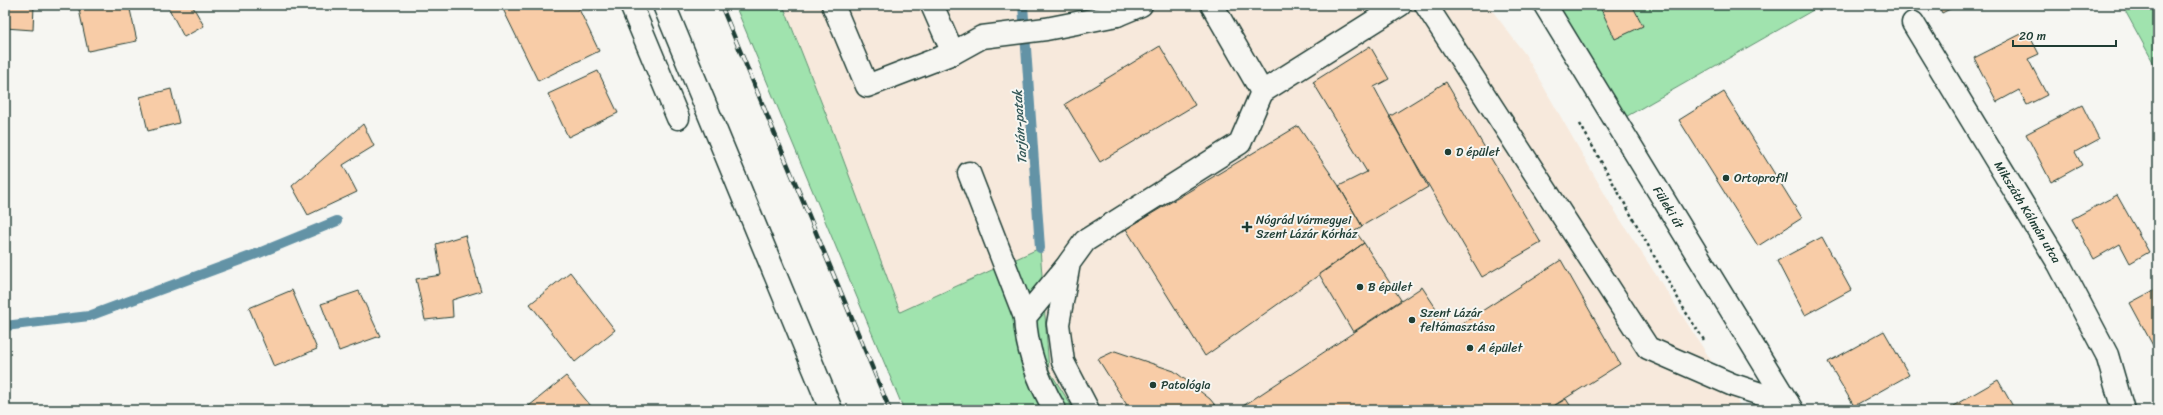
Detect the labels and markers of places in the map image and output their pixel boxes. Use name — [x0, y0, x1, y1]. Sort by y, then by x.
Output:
place label: D épület — [1456, 141, 1501, 163]
marker: D épület — [1443, 147, 1453, 157]
place label: Ortoprofil — [1734, 167, 1788, 189]
marker: Ortoprofil — [1721, 173, 1731, 183]
place label: Nógrád Vármegyei Szent Lázár Kórház — [1256, 209, 1358, 245]
marker: Nógrád Vármegyei Szent Lázár Kórház — [1241, 221, 1253, 233]
place label: B épület — [1368, 276, 1413, 298]
marker: B épület — [1355, 282, 1365, 292]
place label: Szent Lázár feltámasztása — [1420, 302, 1495, 338]
marker: Szent Lázár feltámasztása — [1407, 315, 1417, 325]
place label: A épület — [1477, 337, 1524, 359]
marker: A épület — [1465, 343, 1475, 353]
place label: Patológia — [1161, 374, 1211, 396]
marker: Patológia — [1148, 380, 1158, 390]

